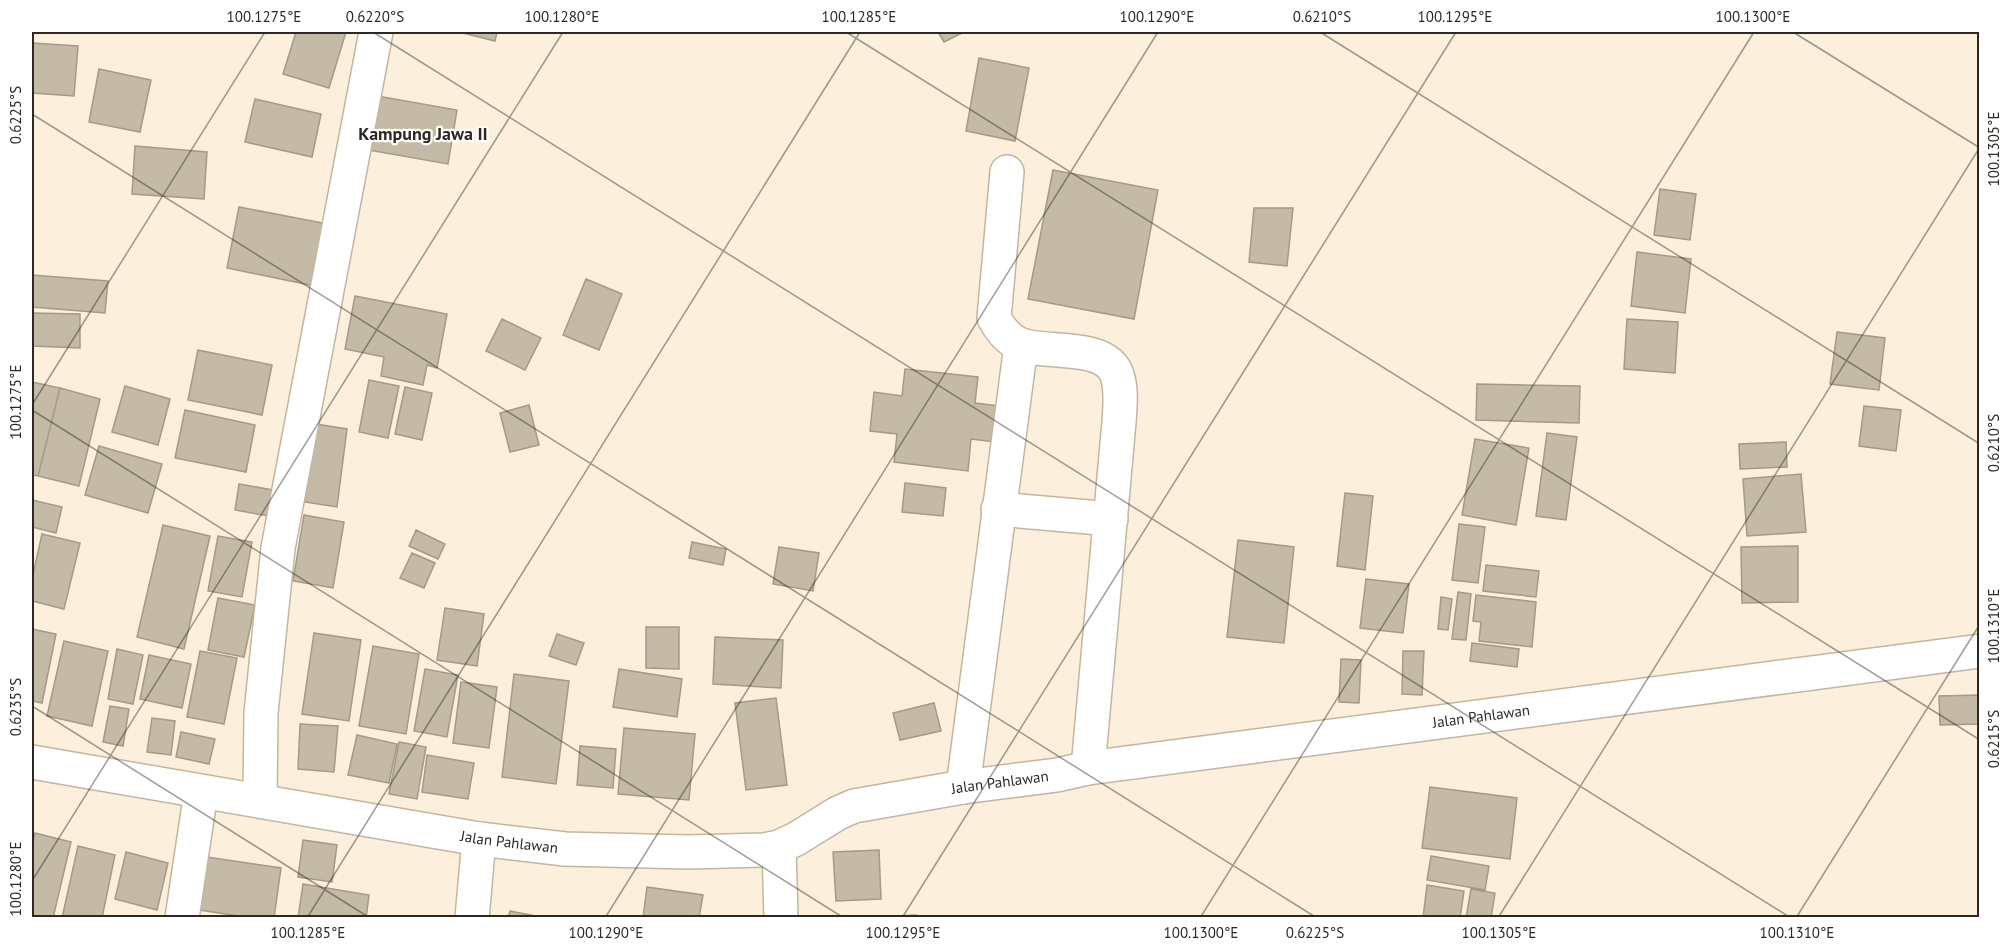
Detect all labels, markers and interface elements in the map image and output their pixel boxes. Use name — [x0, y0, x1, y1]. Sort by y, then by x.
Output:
text: 100.1275°E — [227, 7, 301, 26]
text: 0.6220°S — [346, 7, 404, 26]
text: 100.1280°E — [525, 7, 599, 26]
text: 100.1285°E — [822, 7, 896, 26]
text: 100.1290°E — [1120, 7, 1194, 26]
text: 0.6210°S — [1293, 7, 1351, 26]
text: 100.1295°E — [1418, 7, 1492, 26]
text: 100.1300°E — [1716, 7, 1790, 26]
text: 0.6225°S — [6, 86, 25, 144]
text: 100.1305°E — [1984, 112, 2003, 186]
district label: Kampung Jawa II — [358, 122, 488, 145]
text: 100.1275°E — [6, 365, 25, 439]
text: 0.6210°S — [1984, 414, 2003, 472]
text: 100.1310°E — [1984, 589, 2003, 663]
text: 0.6235°S — [6, 678, 25, 736]
street label: Jalan Pahlawan — [1430, 700, 1531, 732]
text: 0.6215°S — [1984, 710, 2003, 768]
street label: Jalan Pahlawan — [949, 766, 1050, 798]
street label: Jalan Pahlawan — [458, 826, 559, 857]
text: 100.1280°E — [6, 842, 25, 916]
text: 100.1285°E — [271, 923, 345, 942]
text: 100.1290°E — [569, 923, 643, 942]
text: 100.1295°E — [866, 923, 940, 942]
text: 100.1300°E — [1164, 923, 1238, 942]
text: 0.6225°S — [1286, 923, 1344, 942]
text: 100.1305°E — [1462, 923, 1536, 942]
text: 100.1310°E — [1760, 923, 1834, 942]

